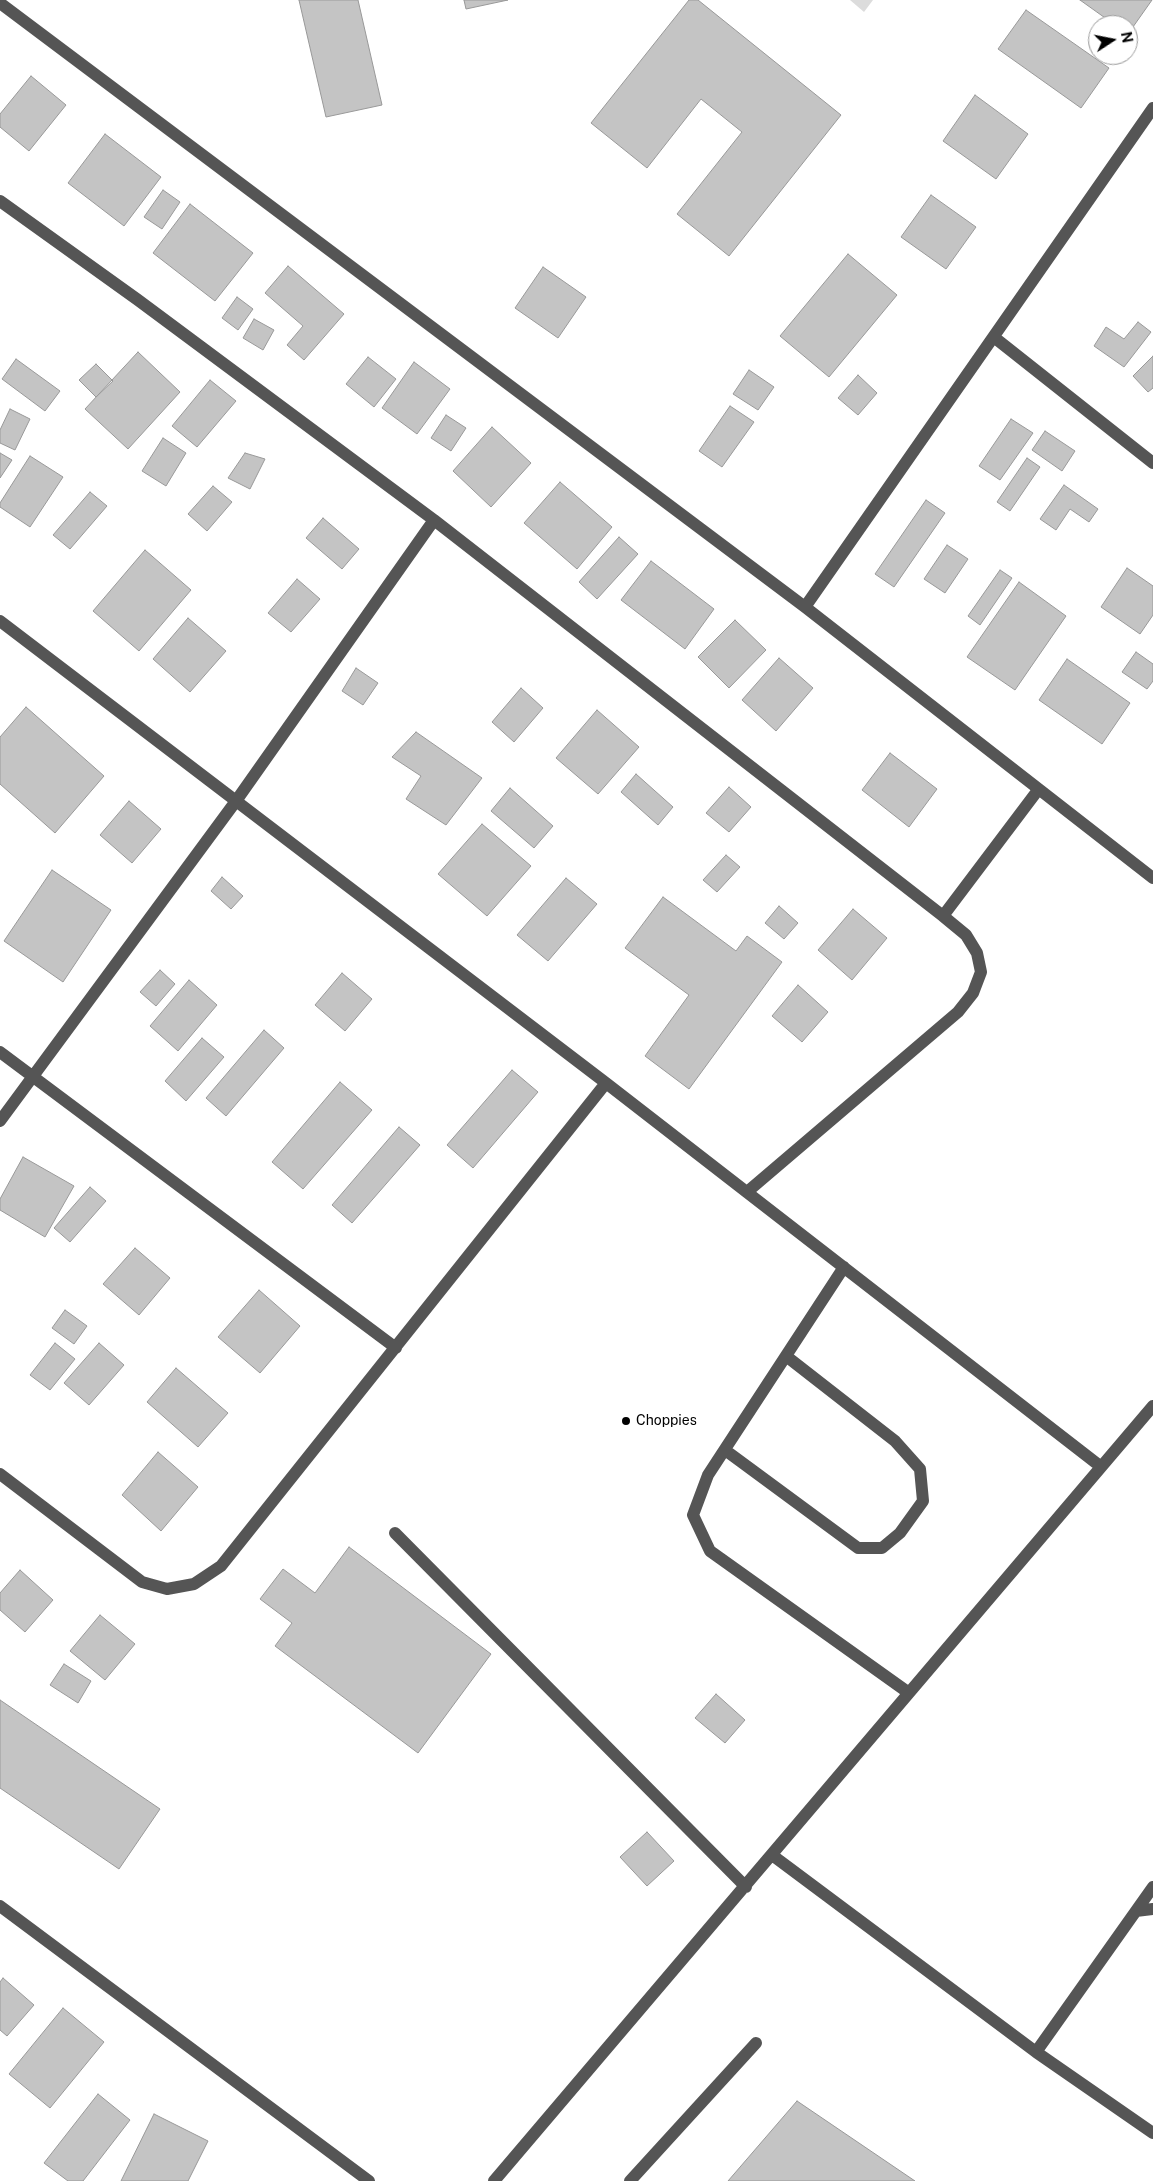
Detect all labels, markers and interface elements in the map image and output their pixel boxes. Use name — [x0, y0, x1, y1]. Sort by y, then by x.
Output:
north arrow — [1088, 15, 1138, 65]
text: N — [1118, 30, 1136, 44]
place label: Choppies — [636, 1413, 697, 1429]
marker: Choppies — [620, 1415, 632, 1427]

